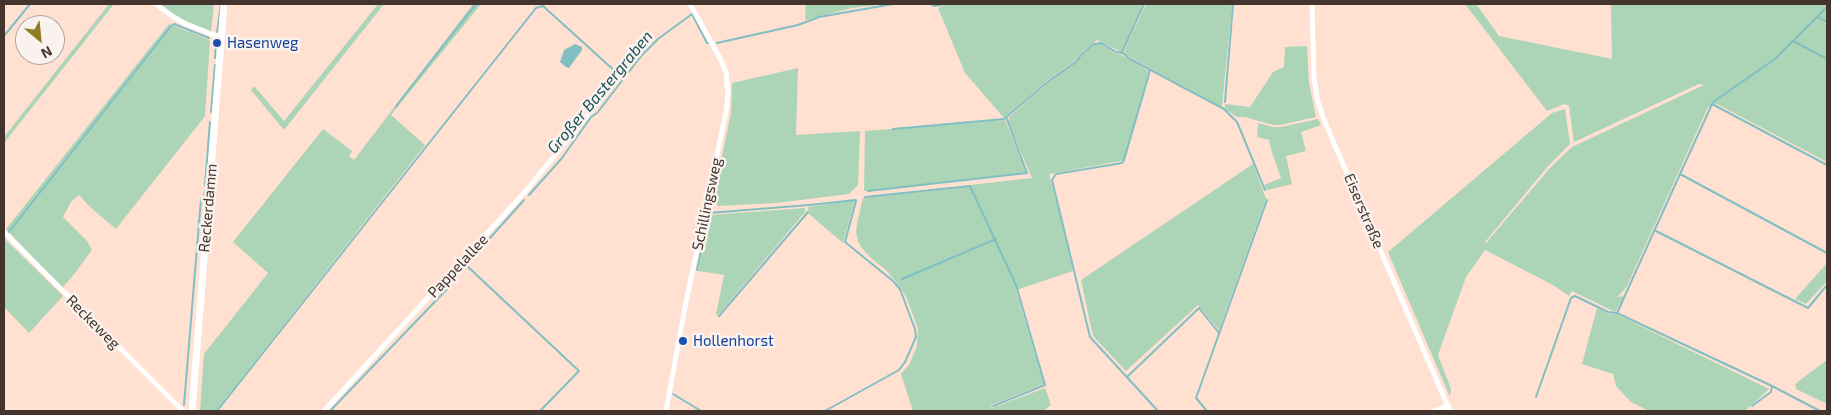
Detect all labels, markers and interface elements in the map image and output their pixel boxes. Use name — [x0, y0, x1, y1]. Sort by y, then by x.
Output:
north arrow — [15, 15, 65, 65]
water label: Großer Bastergraben — [543, 27, 657, 157]
place label: Hasenweg — [227, 34, 298, 52]
marker: Hasenweg — [211, 37, 223, 49]
text: N — [38, 43, 55, 63]
street label: Schillingsweg — [688, 156, 726, 252]
street label: Reckerdamm — [195, 163, 221, 253]
street label: Eiserstraße — [1340, 171, 1388, 251]
street label: Pappelallee — [424, 231, 492, 301]
street label: Reckeweg — [62, 291, 124, 353]
place label: Hollenhorst — [693, 332, 774, 350]
marker: Hollenhorst — [677, 335, 689, 347]

